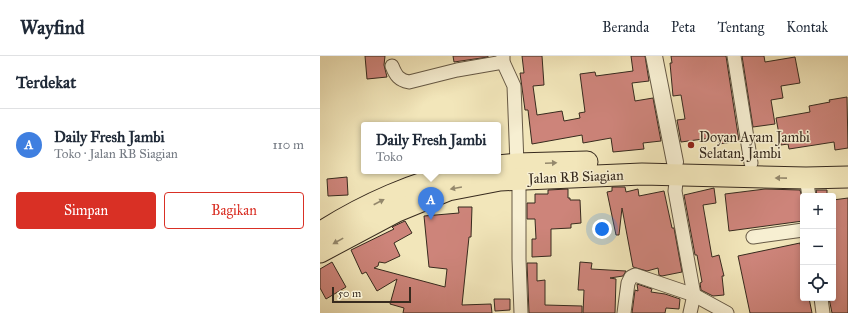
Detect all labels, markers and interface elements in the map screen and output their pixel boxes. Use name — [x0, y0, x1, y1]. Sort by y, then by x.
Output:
text: Wayfind — [20, 16, 85, 39]
text: Beranda — [602, 19, 649, 36]
text: Peta — [671, 19, 695, 36]
text: Tentang — [717, 19, 764, 36]
text: Kontak — [786, 19, 828, 36]
text: Terdekat — [16, 72, 76, 93]
popup — [361, 122, 501, 174]
text: Daily Fresh Jambi — [54, 128, 165, 146]
place label: Doyan Ayam Jambi Selatan, Jambi — [699, 129, 810, 163]
text: Daily Fresh Jambi — [376, 131, 486, 149]
text: A — [25, 137, 33, 153]
text: 110 m — [272, 137, 304, 153]
marker: Doyan Ayam Jambi Selatan, Jambi — [686, 140, 696, 150]
text: Toko · Jalan RB Siagian — [54, 146, 178, 162]
text: Toko — [376, 149, 403, 165]
one-way arrow — [545, 160, 558, 166]
street label: Jalan RB Siagian — [526, 167, 624, 188]
one-way arrow — [774, 175, 787, 181]
one-way arrow — [450, 185, 462, 191]
pin: A — [418, 187, 444, 220]
button: Simpan — [16, 192, 156, 229]
button: Bagikan — [164, 192, 304, 229]
map controls — [800, 193, 836, 301]
button: + — [800, 193, 836, 229]
one-way arrow — [373, 199, 385, 205]
your location — [592, 219, 612, 239]
button: − — [800, 229, 836, 265]
one-way arrow — [332, 238, 344, 245]
button: locate — [800, 265, 836, 301]
scale bar — [332, 285, 411, 304]
text: 50 m — [338, 287, 361, 300]

